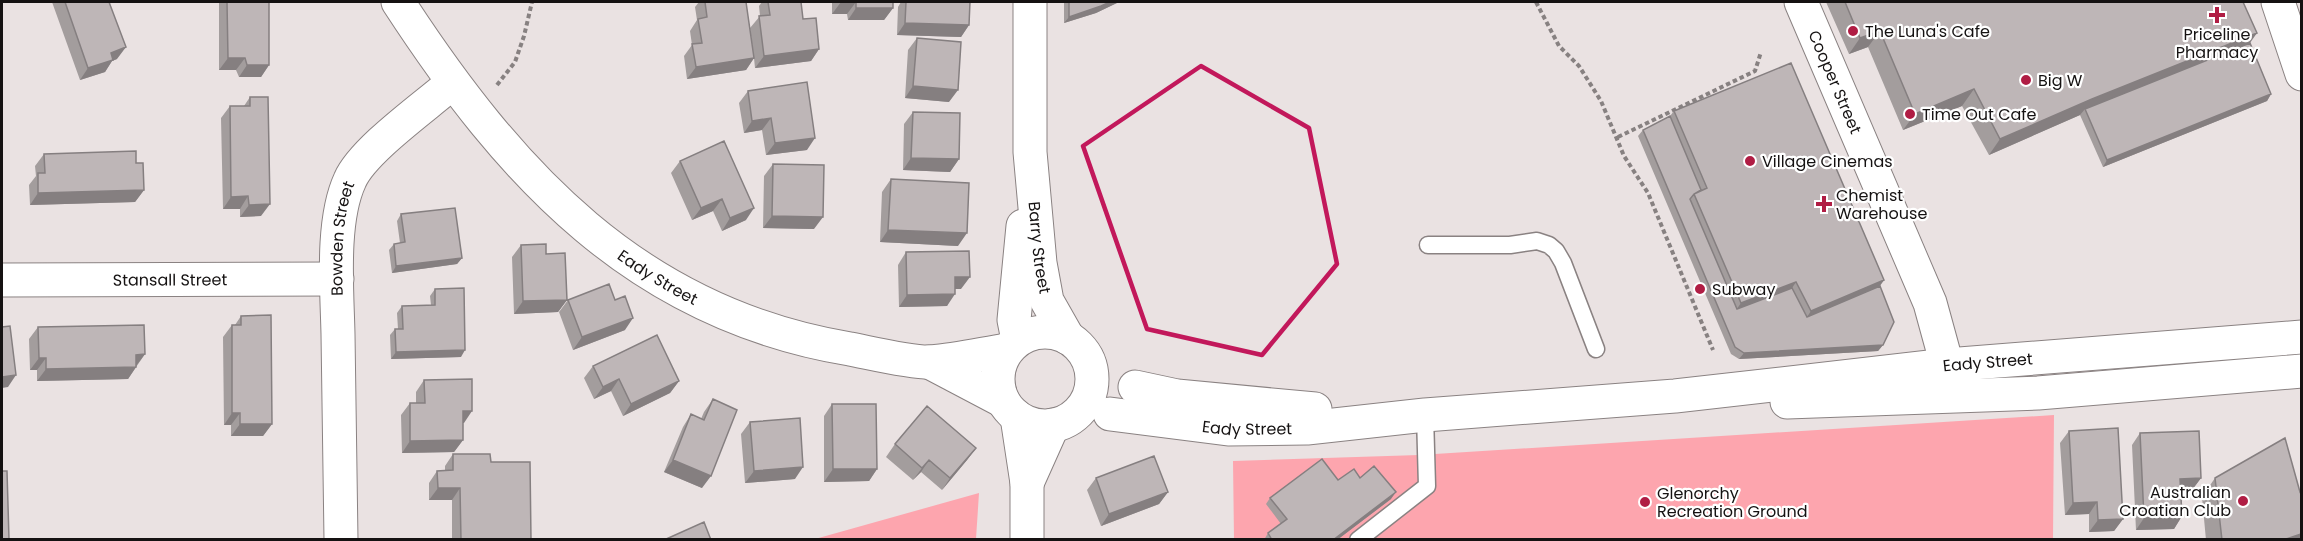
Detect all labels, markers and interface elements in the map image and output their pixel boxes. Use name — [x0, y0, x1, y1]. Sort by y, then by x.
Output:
marker: Priceline Pharmacy — [2210, 8, 2224, 22]
place label: The Luna's Cafe — [1865, 20, 1990, 43]
place label: Priceline Pharmacy — [2176, 23, 2258, 64]
marker: The Luna's Cafe — [1846, 24, 1860, 38]
street label: Cooper Street — [1802, 27, 1867, 138]
place label: Big W — [2038, 69, 2083, 92]
marker: Big W — [2019, 73, 2033, 87]
place label: Time Out Cafe — [1922, 103, 2037, 126]
marker: Time Out Cafe — [1903, 107, 1917, 121]
place label: Village Cinemas — [1762, 150, 1893, 173]
marker: Village Cinemas — [1743, 154, 1757, 168]
street label: Bowden Street — [325, 177, 360, 296]
place label: Chemist Warehouse — [1836, 184, 1927, 225]
marker: Chemist Warehouse — [1817, 197, 1831, 211]
street label: Barry Street — [1023, 200, 1056, 296]
street label: Eady Street — [613, 244, 702, 311]
street label: Stansall Street — [113, 268, 227, 292]
place label: Subway — [1712, 278, 1775, 301]
marker: Subway — [1693, 282, 1707, 296]
street label: Eady Street — [1942, 347, 2034, 377]
street label: Eady Street — [1201, 415, 1292, 441]
place label: Australian Croatian Club — [2119, 481, 2231, 522]
place label: Glenorchy Recreation Ground — [1657, 482, 1808, 523]
marker: Australian Croatian Club — [2236, 494, 2250, 508]
marker: Glenorchy Recreation Ground — [1638, 495, 1652, 509]

